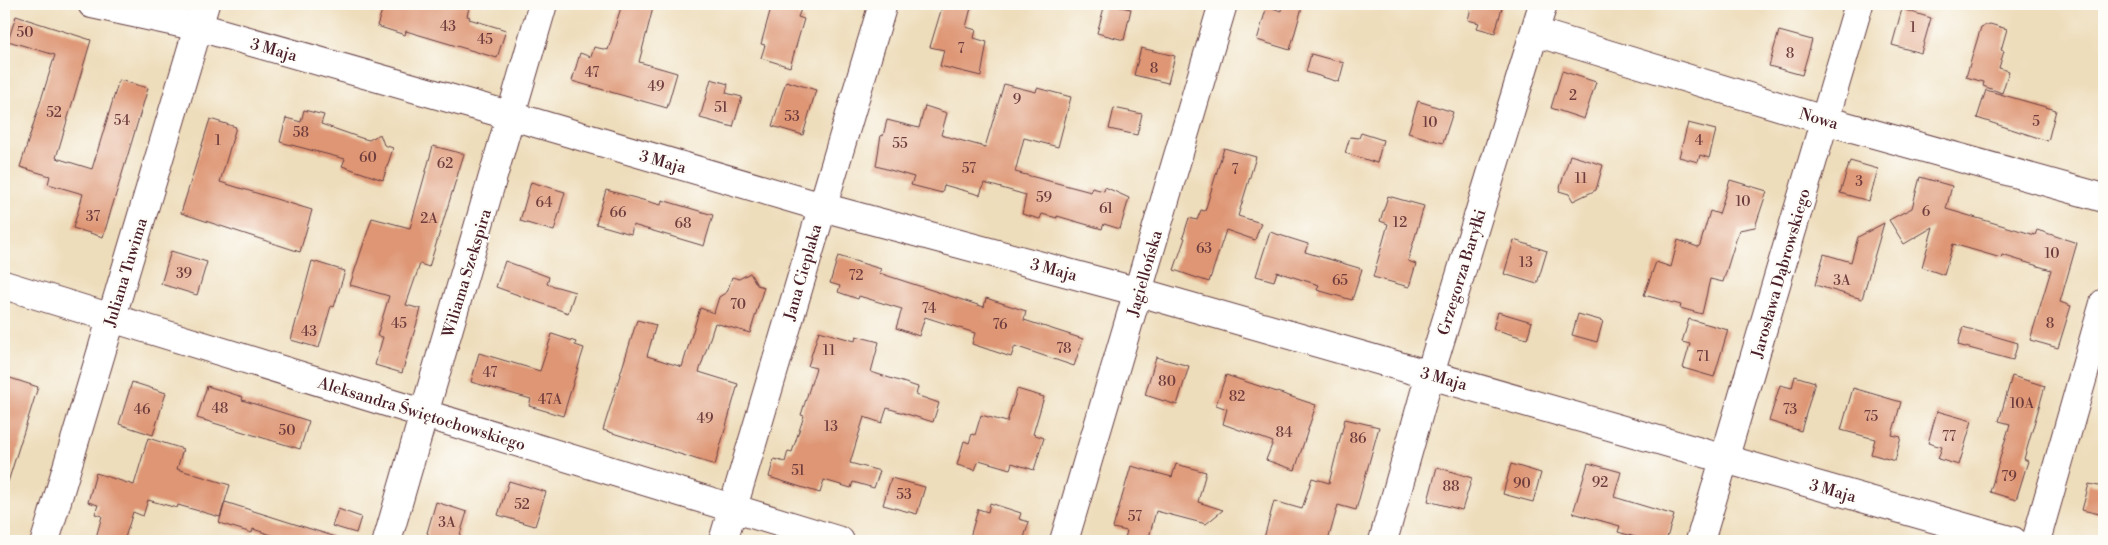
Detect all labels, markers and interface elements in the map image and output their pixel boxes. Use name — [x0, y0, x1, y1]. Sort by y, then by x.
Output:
house number: 43 — [440, 18, 456, 36]
house number: 1 — [1910, 19, 1916, 37]
house number: 50 — [17, 24, 34, 42]
house number: 45 — [477, 31, 493, 49]
street label: 3 Maja — [248, 34, 300, 66]
house number: 7 — [957, 40, 965, 58]
house number: 8 — [1786, 45, 1794, 63]
house number: 8 — [1150, 60, 1158, 78]
house number: 47 — [585, 64, 599, 82]
house number: 49 — [648, 78, 664, 96]
house number: 2 — [1569, 87, 1577, 105]
house number: 9 — [1013, 91, 1021, 109]
house number: 51 — [714, 99, 728, 117]
house number: 52 — [46, 104, 62, 122]
street label: Nowa — [1797, 104, 1841, 134]
house number: 53 — [784, 108, 800, 126]
house number: 54 — [114, 112, 130, 130]
house number: 5 — [2032, 113, 2040, 131]
house number: 10 — [1423, 114, 1437, 132]
house number: 58 — [293, 124, 309, 142]
house number: 1 — [215, 132, 221, 150]
house number: 4 — [1695, 132, 1703, 150]
house number: 55 — [892, 135, 908, 153]
street label: 3 Maja — [637, 146, 689, 178]
house number: 60 — [359, 149, 377, 167]
house number: 62 — [437, 155, 453, 173]
house number: 57 — [962, 160, 976, 178]
house number: 7 — [1231, 161, 1239, 179]
house number: 11 — [1575, 170, 1587, 188]
house number: 3 — [1855, 173, 1863, 191]
street label: Jarosława Dąbrowskiego — [1747, 186, 1815, 361]
house number: 59 — [1036, 189, 1052, 207]
house number: 10 — [1736, 193, 1750, 211]
house number: 64 — [535, 194, 553, 212]
house number: 61 — [1099, 200, 1113, 218]
house number: 6 — [1922, 203, 1931, 221]
house number: 66 — [610, 204, 627, 222]
street label: Wiliama Szekspira — [438, 206, 496, 341]
street label: Grzegorza Baryłki — [1433, 207, 1491, 338]
house number: 37 — [86, 208, 100, 226]
house number: 2A — [420, 210, 438, 228]
house number: 12 — [1393, 214, 1407, 232]
street label: Juliana Tuwima — [100, 215, 152, 330]
house number: 68 — [674, 215, 692, 233]
street label: Jana Cieplaka — [779, 221, 826, 324]
street label: Jagiellońska — [1123, 227, 1167, 320]
house number: 63 — [1196, 240, 1212, 258]
house number: 10 — [2045, 245, 2059, 263]
street label: 3 Maja — [1028, 254, 1080, 286]
house number: 13 — [1519, 254, 1533, 272]
house number: 39 — [176, 265, 192, 283]
house number: 72 — [849, 267, 863, 285]
house number: 65 — [1332, 272, 1348, 290]
house number: 3A — [1833, 272, 1851, 290]
house number: 70 — [730, 296, 746, 314]
house number: 74 — [922, 300, 936, 318]
house number: 45 — [391, 315, 407, 333]
house number: 8 — [2046, 315, 2054, 333]
house number: 76 — [992, 316, 1008, 334]
house number: 43 — [301, 323, 317, 341]
house number: 78 — [1056, 340, 1072, 358]
house number: 11 — [823, 342, 835, 360]
house number: 71 — [1696, 348, 1710, 366]
street label: 3 Maja — [1418, 363, 1470, 395]
house number: 47 — [483, 364, 497, 382]
street label: Aleksandra Świętochowskiego — [315, 371, 529, 455]
house number: 80 — [1158, 373, 1176, 391]
house number: 82 — [1229, 388, 1245, 406]
house number: 47A — [538, 391, 563, 409]
house number: 10A — [2010, 395, 2035, 413]
house number: 48 — [212, 400, 228, 418]
house number: 46 — [134, 401, 151, 419]
house number: 73 — [1783, 401, 1798, 419]
house number: 75 — [1864, 408, 1879, 426]
house number: 49 — [697, 410, 713, 428]
house number: 13 — [824, 418, 838, 436]
house number: 50 — [279, 422, 296, 440]
house number: 84 — [1275, 424, 1293, 442]
house number: 77 — [1942, 428, 1956, 446]
house number: 86 — [1349, 430, 1367, 448]
house number: 51 — [791, 462, 805, 480]
house number: 79 — [2001, 468, 2017, 486]
house number: 92 — [1592, 474, 1608, 492]
house number: 90 — [1513, 475, 1531, 493]
street label: 3 Maja — [1807, 475, 1859, 507]
house number: 88 — [1442, 478, 1460, 496]
house number: 53 — [896, 486, 912, 504]
house number: 52 — [514, 496, 530, 514]
house number: 57 — [1128, 508, 1142, 526]
house number: 3A — [438, 514, 456, 532]

